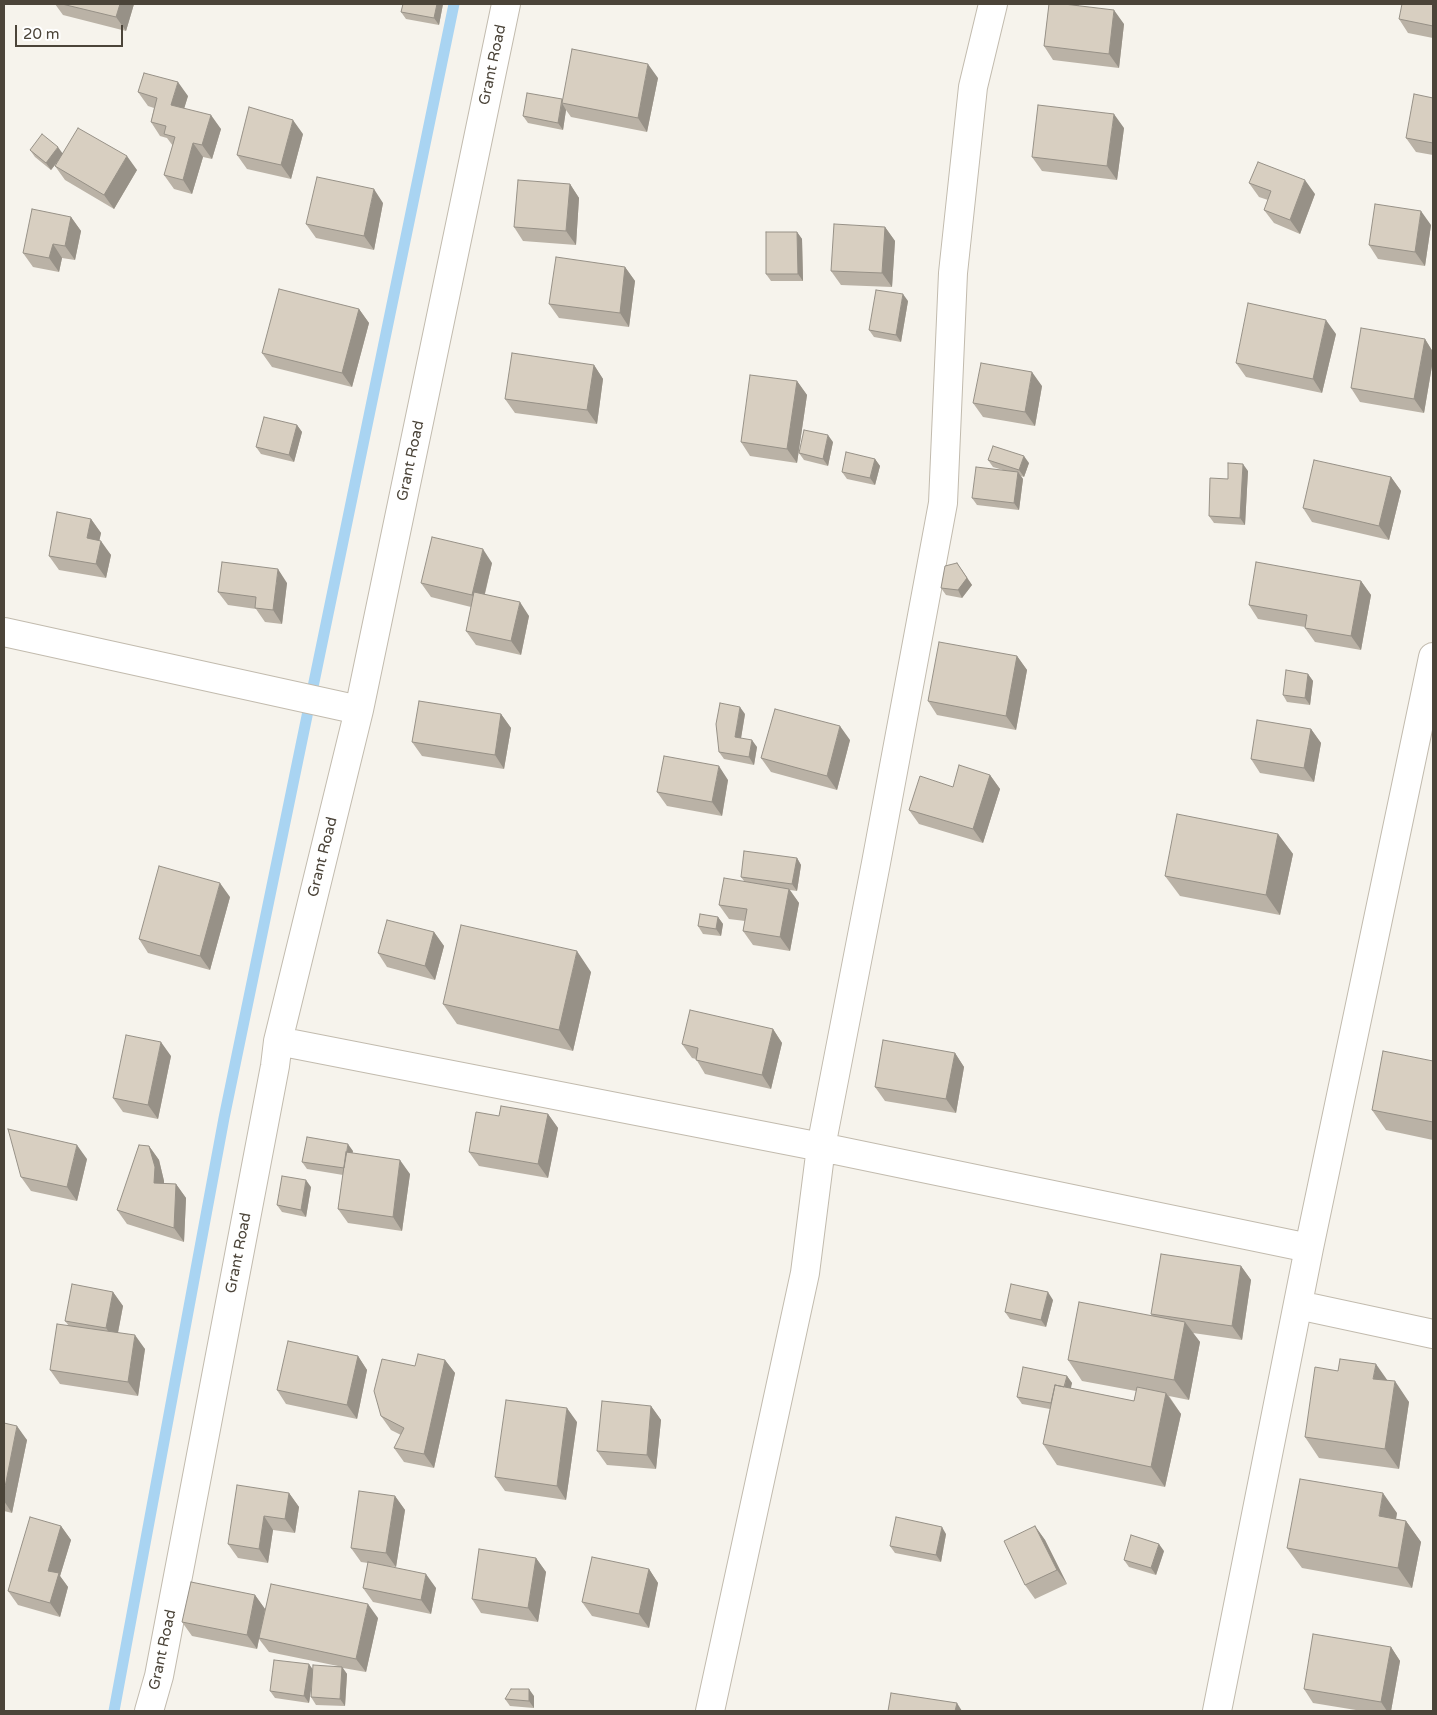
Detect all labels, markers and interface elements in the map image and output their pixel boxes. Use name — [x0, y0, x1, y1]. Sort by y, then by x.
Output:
scale bar — [18, 15, 125, 47]
street label: Grant Road — [476, 23, 510, 107]
text: 20 m — [23, 25, 60, 43]
street label: Grant Road — [394, 419, 428, 503]
street label: Grant Road — [304, 815, 342, 899]
street label: Grant Road — [222, 1211, 256, 1295]
street label: Grant Road — [146, 1608, 180, 1692]

